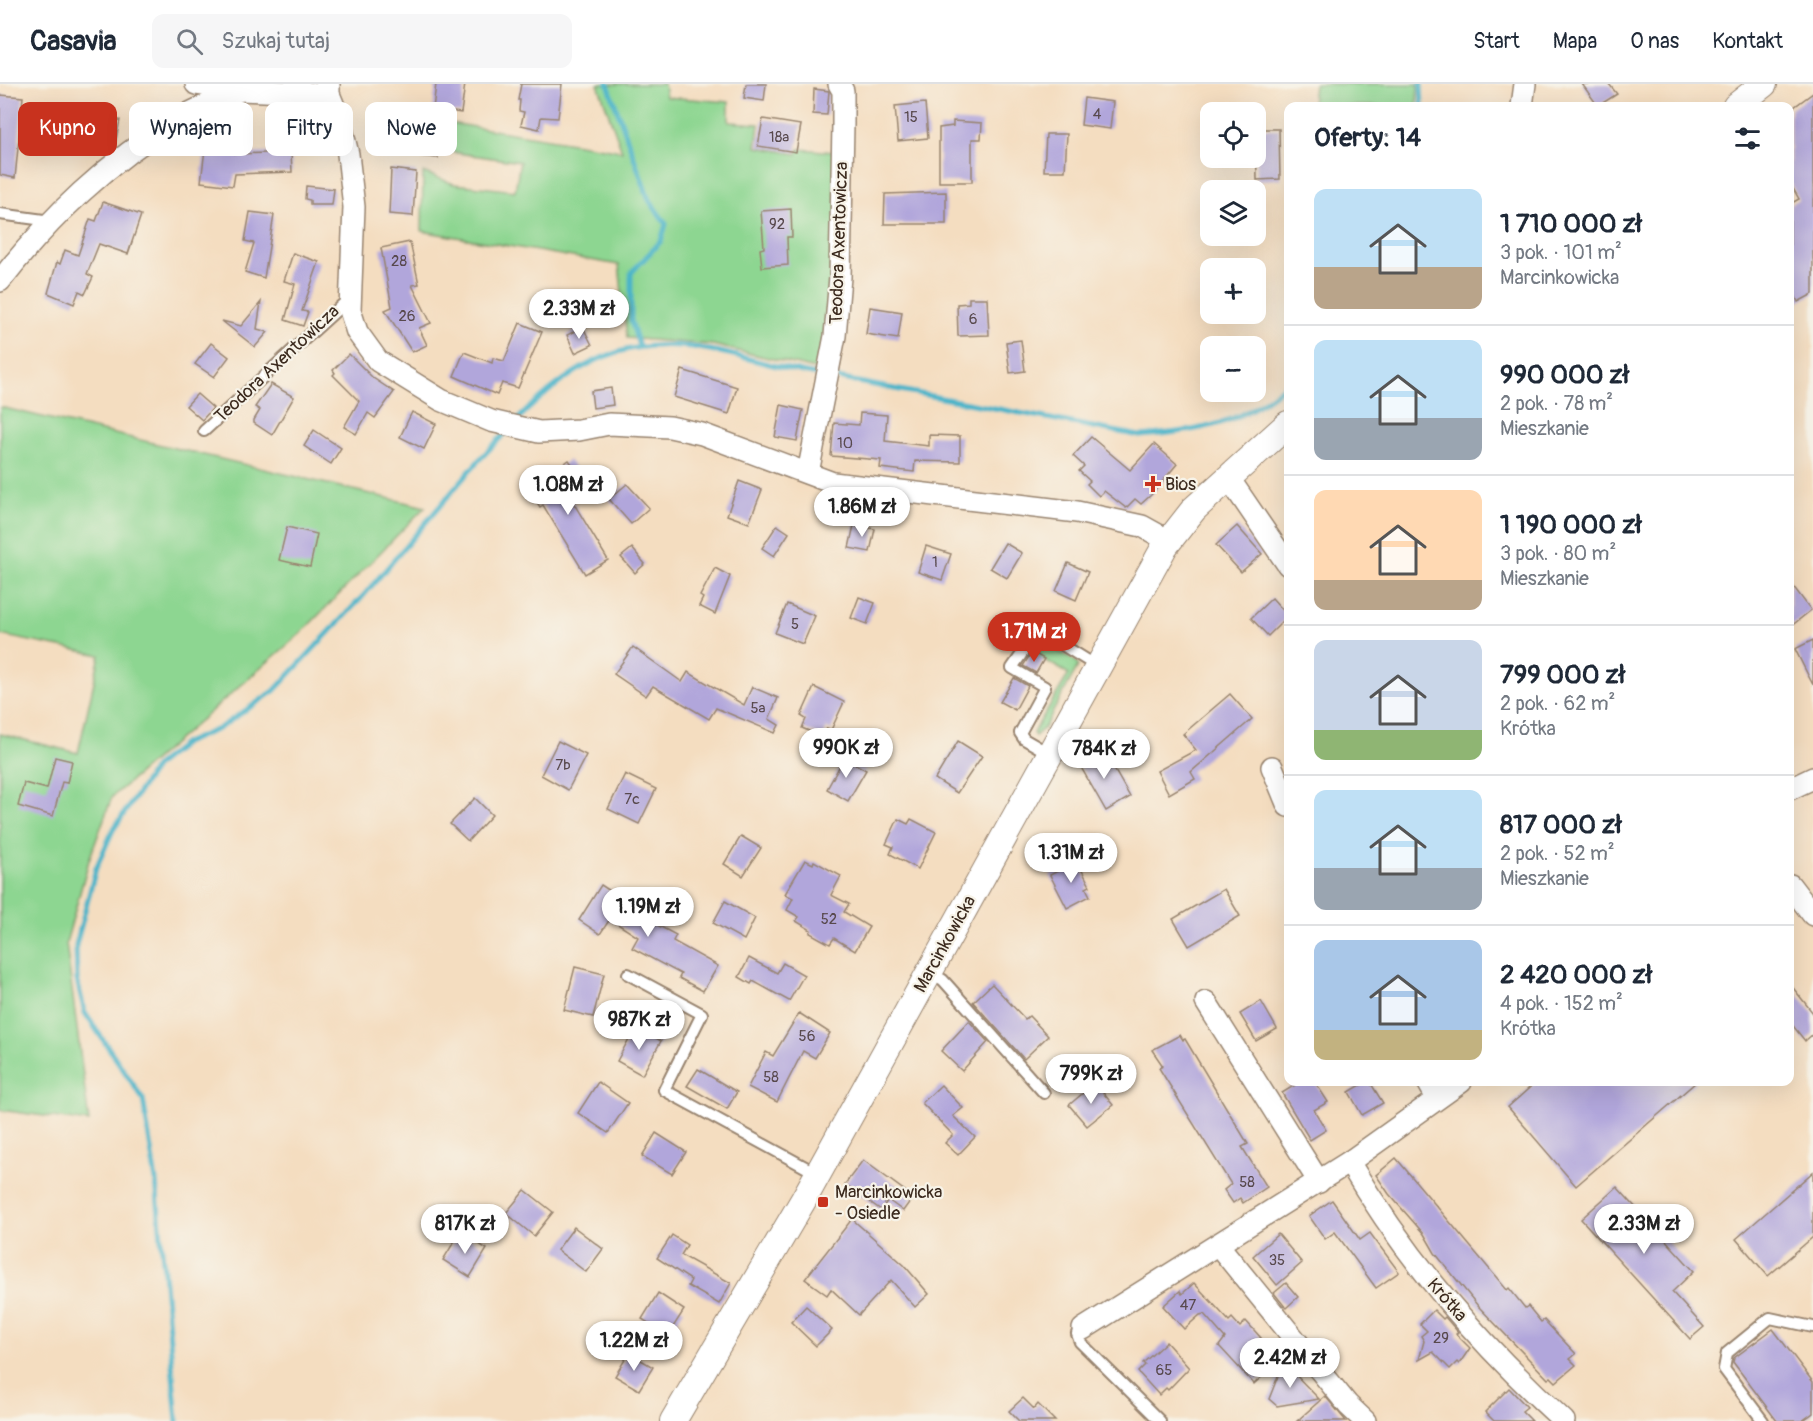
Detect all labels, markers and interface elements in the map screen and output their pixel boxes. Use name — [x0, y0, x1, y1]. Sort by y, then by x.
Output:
search box — [152, 14, 572, 68]
text: Casavia — [30, 24, 116, 59]
icon: search — [173, 25, 206, 58]
text: Szukaj tutaj — [221, 27, 330, 55]
text: Start — [1473, 28, 1520, 55]
text: Mapa — [1553, 28, 1597, 55]
text: O nas — [1630, 28, 1679, 55]
text: Kontakt — [1712, 28, 1783, 55]
chip: Kupno — [18, 102, 117, 156]
chip: Wynajem — [129, 102, 253, 156]
chip: Filtry — [265, 102, 353, 156]
chip: Nowe — [365, 102, 457, 156]
map controls — [1200, 102, 1266, 402]
button: locate — [1200, 102, 1266, 168]
house number: 4 — [1093, 105, 1102, 124]
house number: 15 — [904, 108, 918, 127]
text: Oferty: 14 — [1314, 122, 1421, 154]
icon: filters — [1731, 122, 1764, 155]
house number: 18a — [769, 128, 789, 147]
street label: Teodora Axentowicza — [825, 161, 853, 325]
button: layers — [1200, 180, 1266, 246]
text: 1 710 000 zł — [1500, 208, 1642, 240]
icon: home — [1362, 213, 1434, 285]
house number: 92 — [769, 215, 785, 234]
text: 3 pok. · 101 m² — [1500, 240, 1622, 265]
house number: 28 — [391, 252, 407, 271]
button: + — [1200, 258, 1266, 324]
text: Marcinkowicka — [1500, 265, 1619, 290]
pin: 2.33M zł — [517, 289, 641, 340]
text: 2.33M zł — [543, 296, 615, 321]
street label: Teodora Axentowicza — [210, 300, 344, 428]
house number: 26 — [398, 307, 416, 326]
house number: 6 — [969, 310, 977, 329]
button: − — [1200, 336, 1266, 402]
text: 990 000 zł — [1500, 359, 1629, 391]
icon: home — [1362, 364, 1434, 436]
text: 2 pok. · 78 m² — [1500, 391, 1613, 416]
text: Mieszkanie — [1500, 416, 1589, 441]
house number: 10 — [837, 434, 853, 453]
pin: 1.08M zł — [506, 465, 630, 516]
text: 1.08M zł — [533, 472, 603, 497]
place label: Bios — [1165, 473, 1196, 496]
marker: Bios — [1146, 477, 1160, 491]
pin: 1.86M zł — [800, 487, 924, 538]
text: 1.86M zł — [828, 494, 896, 519]
text: 1 190 000 zł — [1500, 509, 1642, 541]
icon: home — [1362, 514, 1434, 586]
text: 3 pok. · 80 m² — [1500, 541, 1616, 566]
house number: 1 — [932, 553, 938, 572]
text: Mieszkanie — [1500, 566, 1589, 591]
pin: 1.71M zł — [972, 612, 1096, 663]
house number: 5 — [791, 615, 799, 634]
text: 1.71M zł — [1002, 619, 1066, 644]
text: 799 000 zł — [1500, 659, 1625, 691]
icon: home — [1362, 664, 1434, 736]
text: 2 pok. · 62 m² — [1500, 691, 1615, 716]
house number: 5a — [750, 699, 766, 718]
text: Krótka — [1500, 716, 1556, 741]
pin: 990K zł — [791, 728, 901, 779]
pin: 784K zł — [1049, 729, 1159, 780]
text: 990K zł — [813, 735, 879, 760]
text: 784K zł — [1072, 736, 1136, 761]
house number: 7b — [555, 756, 571, 775]
house number: 7c — [624, 790, 640, 809]
text: 817 000 zł — [1500, 809, 1622, 841]
icon: home — [1362, 814, 1434, 886]
pin: 1.31M zł — [1009, 833, 1133, 884]
text: 1.31M zł — [1038, 840, 1104, 865]
text: 2 pok. · 52 m² — [1500, 841, 1615, 866]
text: Mieszkanie — [1500, 866, 1589, 891]
pin: 1.19M zł — [586, 887, 710, 938]
street label: Marcinkowicka — [909, 891, 981, 997]
text: 1.19M zł — [616, 894, 680, 919]
house number: 52 — [821, 910, 837, 929]
text: 2 420 000 zł — [1500, 959, 1652, 991]
icon: home — [1362, 964, 1434, 1036]
text: 4 pok. · 152 m² — [1500, 991, 1623, 1016]
pin: 987K zł — [584, 1000, 694, 1051]
text: 987K zł — [608, 1007, 670, 1032]
text: Krótka — [1500, 1016, 1556, 1041]
house number: 56 — [799, 1027, 815, 1046]
pin: 799K zł — [1036, 1054, 1146, 1105]
text: 799K zł — [1060, 1061, 1122, 1086]
house number: 58 — [763, 1068, 779, 1087]
house number: 58 — [1239, 1173, 1255, 1192]
place label: Marcinkowicka - Osiedle — [835, 1181, 942, 1225]
marker: Marcinkowicka - Osiedle — [816, 1195, 830, 1209]
pin: 817K zł — [410, 1204, 520, 1255]
pin: 2.33M zł — [1582, 1204, 1706, 1255]
text: 817K zł — [435, 1211, 495, 1236]
text: 2.33M zł — [1608, 1211, 1680, 1236]
house number: 35 — [1269, 1251, 1285, 1270]
street label: Krótka — [1422, 1273, 1472, 1327]
house number: 47 — [1180, 1296, 1196, 1315]
pin: 1.22M zł — [572, 1321, 696, 1372]
text: 1.22M zł — [600, 1328, 668, 1353]
house number: 29 — [1433, 1329, 1449, 1348]
pin: 2.42M zł — [1228, 1338, 1352, 1389]
text: 2.42M zł — [1254, 1345, 1326, 1370]
house number: 65 — [1156, 1361, 1172, 1380]

